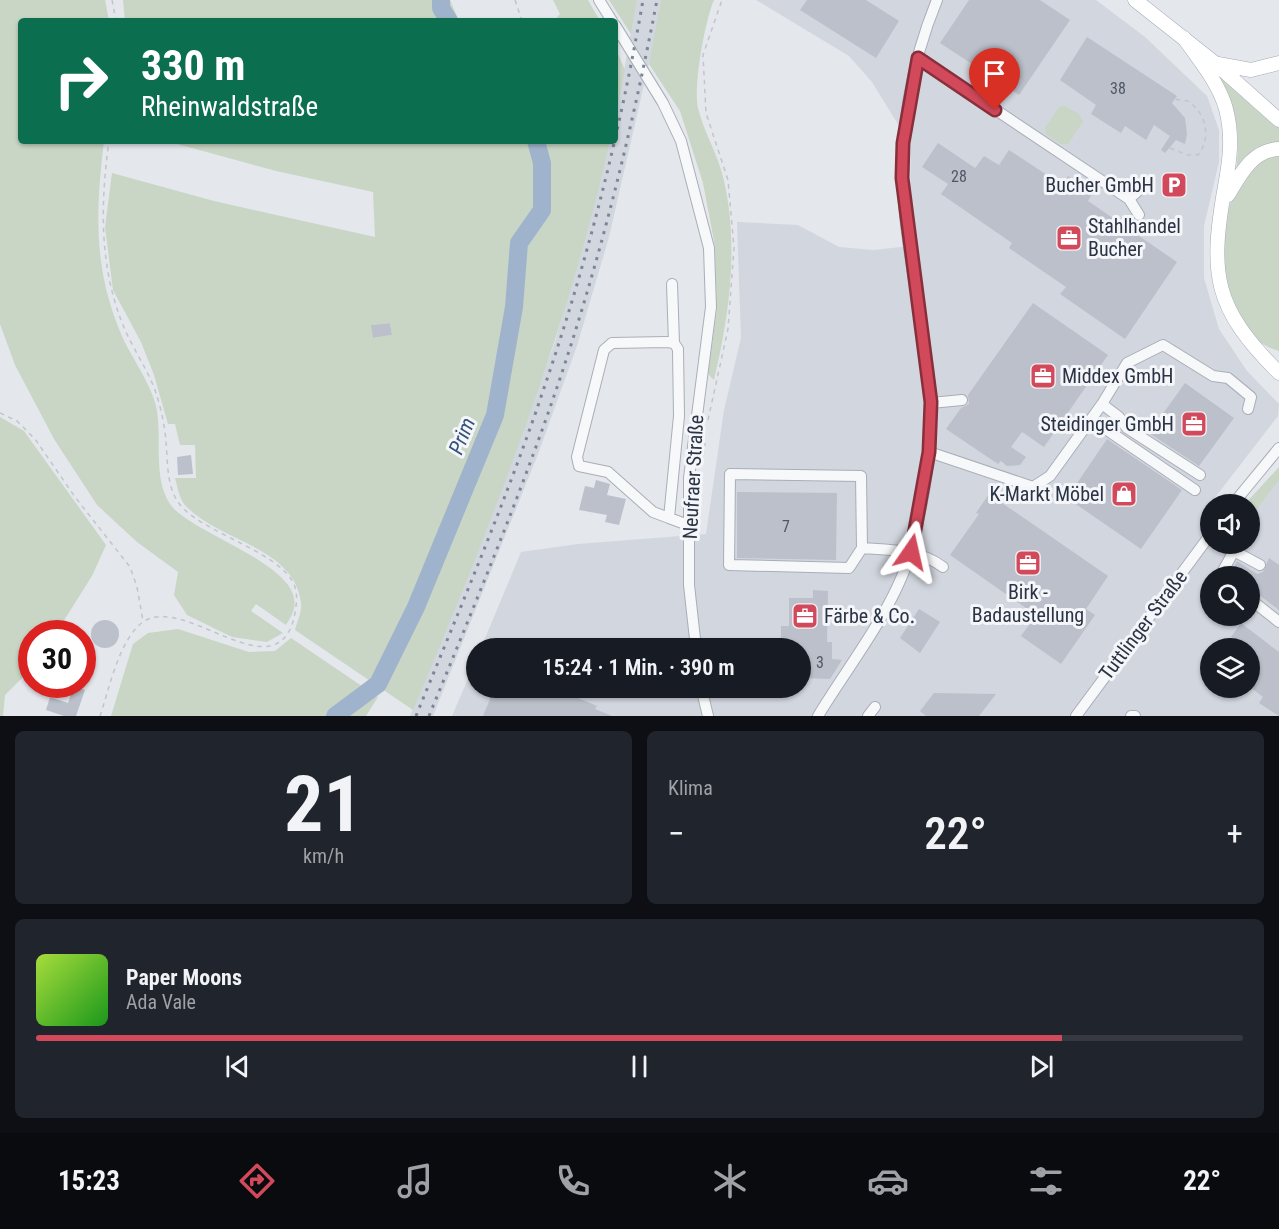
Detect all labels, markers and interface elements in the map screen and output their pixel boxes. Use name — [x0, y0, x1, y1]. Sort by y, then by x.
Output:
text: 330 m — [141, 41, 246, 90]
icon: right — [42, 42, 120, 120]
pin — [969, 48, 1020, 110]
icon: arrive — [978, 57, 1011, 90]
house number: 38 — [1110, 79, 1126, 98]
text: Rheinwaldstraße — [141, 91, 318, 123]
house number: 28 — [951, 167, 967, 186]
parking icon: Bucher GmbH — [1159, 170, 1189, 200]
place label: Bucher GmbH — [1045, 173, 1154, 197]
place label: Stahlhandel Bucher — [1088, 214, 1181, 261]
office icon: Stahlhandel Bucher — [1054, 223, 1084, 253]
office icon: Middex GmbH — [1028, 361, 1058, 391]
place label: Middex GmbH — [1062, 364, 1173, 388]
office icon: Steidinger GmbH — [1179, 409, 1209, 439]
place label: Steidinger GmbH — [1040, 412, 1174, 436]
water label: Prim — [444, 414, 480, 458]
street label: Neufraer Straße — [678, 414, 708, 540]
shop icon: K-Markt Möbel — [1109, 479, 1139, 509]
place label: K-Markt Möbel — [989, 482, 1104, 506]
map controls — [1200, 494, 1260, 698]
button: sound — [1200, 494, 1260, 554]
house number: 7 — [782, 517, 790, 536]
position arrow — [879, 520, 943, 584]
office icon: Birk - Badaustellung — [1013, 548, 1043, 578]
street label: Tuttlinger Straße — [1094, 565, 1192, 685]
button: search — [1200, 566, 1260, 626]
place label: Birk - Badaustellung — [972, 580, 1084, 627]
office icon: Färbe & Co. — [790, 601, 820, 631]
place label: Färbe & Co. — [824, 604, 915, 628]
speed limit sign: 30 — [18, 620, 96, 698]
button: layers — [1200, 638, 1260, 698]
house number: 3 — [816, 653, 824, 672]
text: 15:24 · 1 Min. · 390 m — [542, 655, 735, 680]
text: 21 — [284, 759, 363, 850]
text: Klima — [668, 776, 713, 800]
text: 22° — [924, 807, 987, 860]
text: − — [668, 814, 685, 853]
text: + — [1227, 814, 1243, 853]
text: km/h — [303, 844, 344, 868]
text: Paper Moons — [126, 965, 242, 990]
text: Ada Vale — [126, 990, 196, 1014]
icon: previous — [221, 1050, 254, 1083]
icon: pause — [623, 1050, 656, 1083]
icon: next — [1025, 1050, 1058, 1083]
icon: directions — [236, 1160, 278, 1202]
icon: music — [394, 1160, 436, 1202]
icon: phone — [552, 1160, 594, 1202]
icon: climate — [709, 1160, 751, 1202]
icon: car — [867, 1160, 909, 1202]
icon: filters — [1025, 1160, 1067, 1202]
text: 15:23 — [58, 1165, 120, 1197]
text: 22° — [1183, 1165, 1221, 1197]

